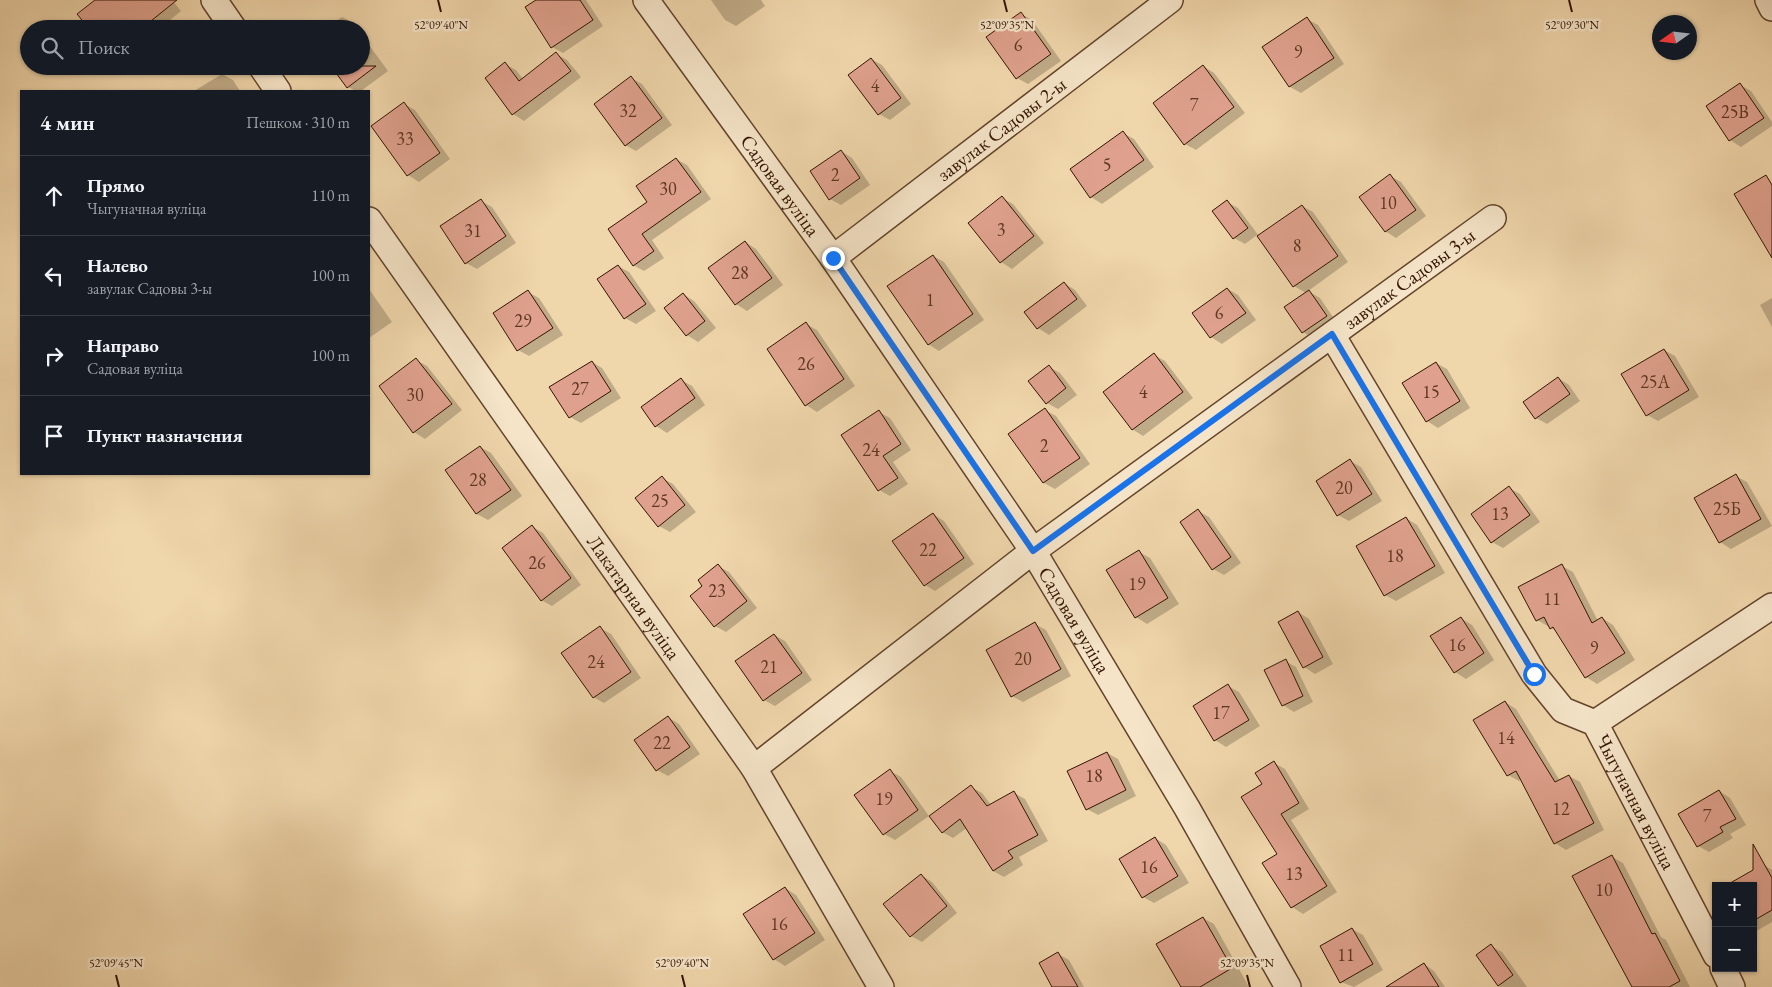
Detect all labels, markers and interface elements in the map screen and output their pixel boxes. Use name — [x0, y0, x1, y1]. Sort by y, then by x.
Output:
north arrow — [1652, 15, 1697, 60]
text: 52°09'40"N — [414, 17, 468, 33]
text: 52°09'35"N — [980, 17, 1034, 33]
text: 52°09'30"N — [1545, 17, 1599, 33]
search box — [20, 20, 370, 75]
house number: 6 — [1014, 33, 1023, 56]
icon: search — [38, 34, 66, 62]
text: Поиск — [78, 35, 130, 60]
house number: 9 — [1294, 40, 1303, 63]
street label: завулак Садовы 2-ы — [931, 71, 1071, 187]
house number: 4 — [871, 74, 880, 97]
house number: 7 — [1190, 93, 1199, 116]
house number: 32 — [619, 99, 637, 122]
house number: 25В — [1721, 100, 1749, 123]
text: 4 мин — [40, 109, 95, 136]
text: Пешком · 310 m — [246, 112, 350, 133]
house number: 33 — [396, 127, 414, 150]
street label: Садовая вуліца — [735, 129, 826, 242]
house number: 5 — [1103, 153, 1111, 176]
house number: 2 — [831, 163, 840, 186]
text: Прямо — [87, 173, 145, 198]
house number: 30 — [659, 177, 677, 200]
icon: ahead — [40, 182, 68, 210]
text: 110 m — [311, 185, 350, 206]
house number: 10 — [1379, 191, 1397, 214]
text: Чыгуначная вуліца — [87, 198, 206, 219]
house number: 3 — [997, 218, 1005, 241]
house number: 31 — [464, 219, 482, 242]
street label: завулак Садовы 3-ы — [1338, 222, 1480, 335]
house number: 8 — [1293, 234, 1301, 257]
route end — [822, 247, 845, 270]
text: Налево — [87, 253, 148, 278]
house number: 28 — [731, 261, 749, 284]
icon: left — [40, 262, 68, 290]
text: 100 m — [311, 265, 350, 286]
text: завулак Садовы 3-ы — [87, 278, 212, 299]
house number: 1 — [926, 288, 934, 311]
house number: 6 — [1215, 301, 1224, 324]
house number: 29 — [514, 309, 532, 332]
text: Направо — [87, 333, 159, 358]
icon: right — [40, 342, 68, 370]
text: 100 m — [311, 345, 350, 366]
house number: 26 — [797, 352, 815, 375]
text: Садовая вуліца — [87, 358, 183, 379]
house number: 25А — [1640, 370, 1670, 393]
house number: 27 — [571, 377, 589, 400]
house number: 4 — [1139, 380, 1148, 403]
house number: 15 — [1422, 380, 1440, 403]
house number: 30 — [406, 383, 424, 406]
icon: arrive — [40, 422, 68, 450]
text: Пункт назначения — [87, 423, 243, 448]
house number: 2 — [1040, 434, 1049, 457]
house number: 24 — [862, 438, 880, 461]
house number: 28 — [469, 468, 487, 491]
house number: 20 — [1335, 476, 1353, 499]
house number: 25 — [651, 489, 669, 512]
house number: 25Б — [1713, 497, 1741, 520]
house number: 13 — [1491, 502, 1509, 525]
street label: Лакатарная вуліца — [581, 530, 687, 665]
house number: 22 — [919, 538, 937, 561]
house number: 18 — [1386, 544, 1404, 567]
house number: 26 — [528, 551, 546, 574]
street label: Садовая вуліца — [1032, 562, 1116, 678]
house number: 19 — [1128, 572, 1146, 595]
house number: 23 — [708, 579, 726, 602]
house number: 11 — [1543, 587, 1561, 610]
house number: 16 — [1448, 633, 1466, 656]
house number: 9 — [1590, 636, 1599, 659]
house number: 20 — [1014, 647, 1032, 670]
house number: 24 — [587, 650, 605, 673]
house number: 21 — [760, 655, 778, 678]
route start — [1523, 663, 1546, 686]
house number: 17 — [1212, 701, 1230, 724]
house number: 14 — [1497, 726, 1515, 749]
street label: Чыгуначная вуліца — [1590, 729, 1682, 874]
house number: 22 — [653, 731, 671, 754]
house number: 18 — [1085, 764, 1103, 787]
house number: 19 — [875, 787, 893, 810]
house number: 12 — [1552, 797, 1570, 820]
house number: 7 — [1703, 804, 1712, 827]
house number: 16 — [1140, 855, 1158, 878]
house number: 13 — [1285, 862, 1303, 885]
house number: 10 — [1595, 878, 1613, 901]
map controls — [1712, 882, 1757, 972]
button: + — [1712, 882, 1757, 927]
house number: 16 — [770, 912, 788, 935]
button: − — [1712, 927, 1757, 972]
house number: 11 — [1337, 943, 1355, 966]
text: 52°09'45"N — [89, 955, 143, 971]
text: 52°09'40"N — [655, 955, 709, 971]
text: 52°09'35"N — [1220, 955, 1274, 971]

